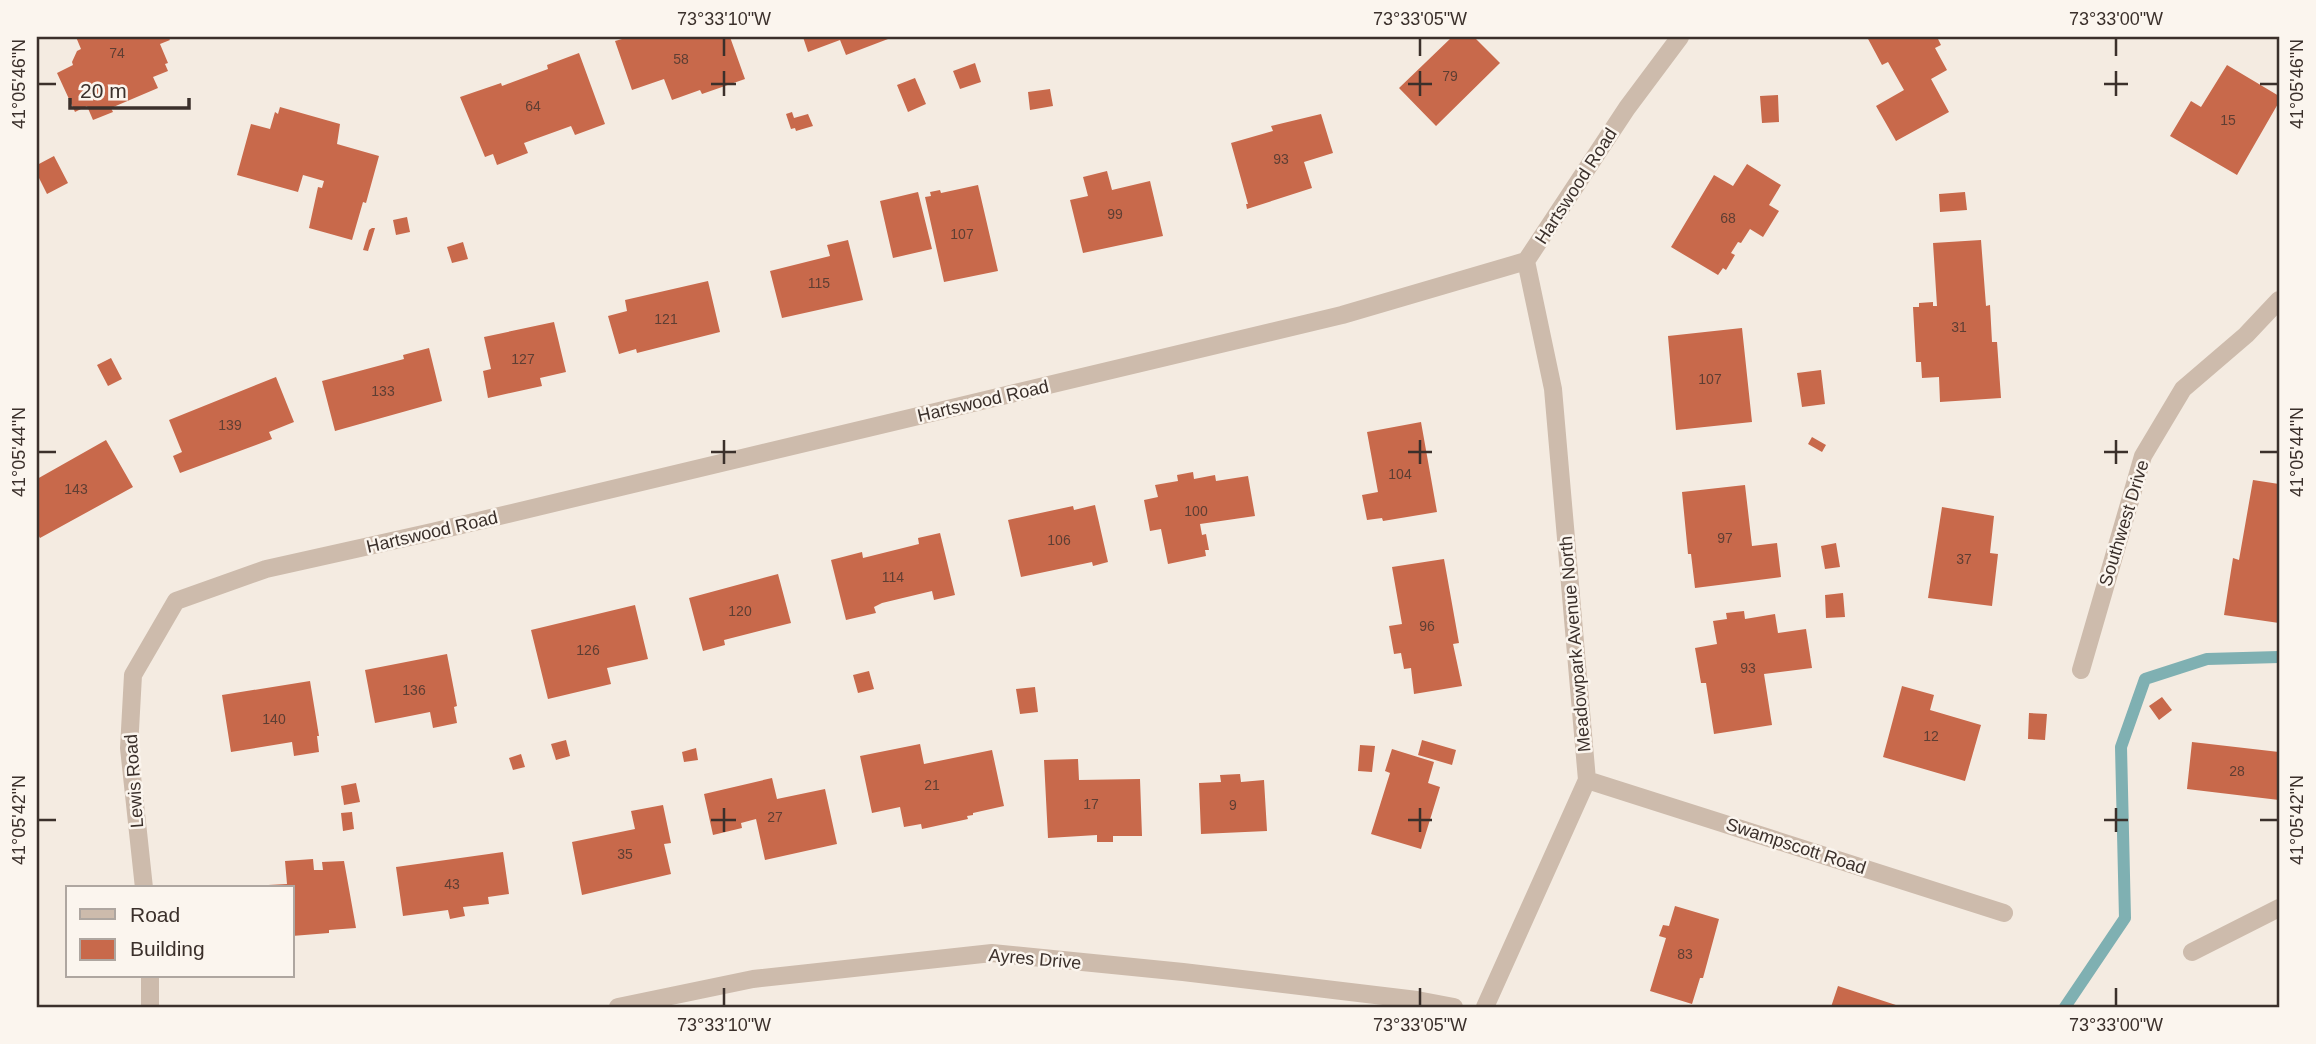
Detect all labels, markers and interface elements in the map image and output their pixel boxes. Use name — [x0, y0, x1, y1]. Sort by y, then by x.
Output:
text: 73°33'10"W — [677, 9, 771, 29]
text: 73°33'05"W — [1373, 9, 1467, 29]
text: 73°33'00"W — [2069, 9, 2163, 29]
text: 41°05'46"N — [9, 39, 29, 129]
text: 41°05'46"N — [2287, 39, 2307, 129]
house number: 74 — [109, 45, 125, 61]
house number: 58 — [673, 51, 689, 67]
scale bar — [70, 66, 189, 110]
house number: 79 — [1442, 68, 1458, 84]
text: 20 m — [80, 79, 127, 102]
house number: 64 — [525, 98, 541, 114]
house number: 15 — [2220, 112, 2236, 128]
street label: Hartswood Road — [1531, 124, 1621, 248]
house number: 93 — [1273, 151, 1289, 167]
house number: 99 — [1107, 206, 1123, 222]
house number: 68 — [1720, 210, 1736, 226]
house number: 107 — [950, 226, 974, 242]
house number: 115 — [808, 275, 830, 291]
house number: 121 — [654, 311, 678, 327]
house number: 31 — [1951, 319, 1967, 335]
house number: 127 — [511, 351, 535, 367]
house number: 107 — [1698, 371, 1722, 387]
street label: Hartswood Road — [915, 376, 1051, 426]
house number: 133 — [371, 383, 395, 399]
text: 41°05'44"N — [9, 407, 29, 497]
text: 41°05'44"N — [2287, 407, 2307, 497]
house number: 139 — [218, 417, 242, 433]
street label: Southwest Drive — [2095, 457, 2153, 589]
house number: 104 — [1388, 466, 1412, 482]
house number: 143 — [64, 481, 88, 497]
house number: 100 — [1184, 503, 1208, 519]
street label: Hartswood Road — [364, 507, 500, 557]
house number: 97 — [1717, 530, 1733, 546]
house number: 106 — [1047, 532, 1071, 548]
street label: Meadowpark Avenue North — [1556, 535, 1594, 753]
house number: 37 — [1956, 551, 1972, 567]
house number: 114 — [882, 569, 904, 585]
house number: 120 — [728, 603, 752, 619]
house number: 96 — [1419, 618, 1435, 634]
house number: 126 — [576, 642, 600, 658]
house number: 93 — [1740, 660, 1756, 676]
house number: 136 — [402, 682, 426, 698]
house number: 140 — [262, 711, 286, 727]
house number: 12 — [1923, 728, 1939, 744]
street label: Lewis Road — [121, 733, 147, 829]
house number: 28 — [2229, 763, 2245, 779]
text: 41°05'42"N — [9, 775, 29, 865]
text: 41°05'42"N — [2287, 775, 2307, 865]
house number: 21 — [924, 777, 940, 793]
house number: 17 — [1083, 796, 1099, 812]
house number: 9 — [1229, 797, 1237, 813]
house number: 27 — [767, 809, 783, 825]
street label: Swampscott Road — [1723, 814, 1869, 878]
house number: 35 — [617, 846, 633, 862]
house number: 43 — [444, 876, 460, 892]
legend — [66, 886, 294, 978]
text: Road — [130, 903, 180, 926]
text: Building — [130, 937, 205, 960]
street label: Ayres Drive — [988, 945, 1082, 973]
house number: 83 — [1677, 946, 1693, 962]
text: 73°33'10"W — [677, 1015, 771, 1035]
text: 73°33'05"W — [1373, 1015, 1467, 1035]
text: 73°33'00"W — [2069, 1015, 2163, 1035]

